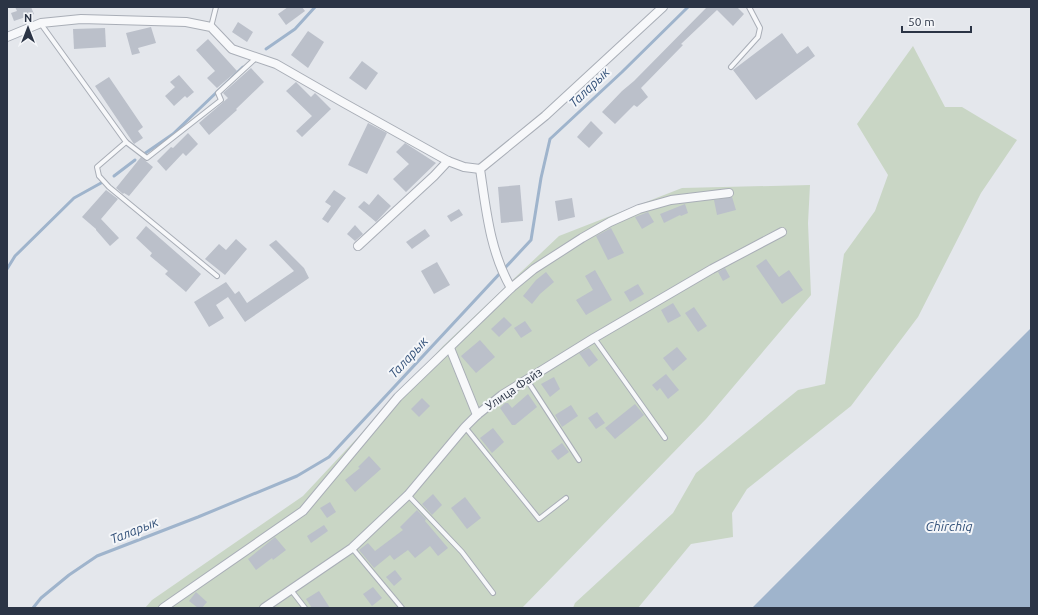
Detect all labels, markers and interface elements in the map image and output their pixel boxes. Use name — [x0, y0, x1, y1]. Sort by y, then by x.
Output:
north arrow — [8, 8, 48, 48]
scale bar — [902, 8, 971, 34]
text: N — [24, 12, 32, 24]
text: 50 m — [908, 15, 935, 28]
water label: Таларык — [566, 64, 612, 110]
water label: Таларык — [386, 334, 431, 380]
street label: Улица Файз — [483, 365, 545, 412]
water label: Таларык — [108, 514, 160, 546]
water label: Chirchiq — [925, 519, 973, 533]

